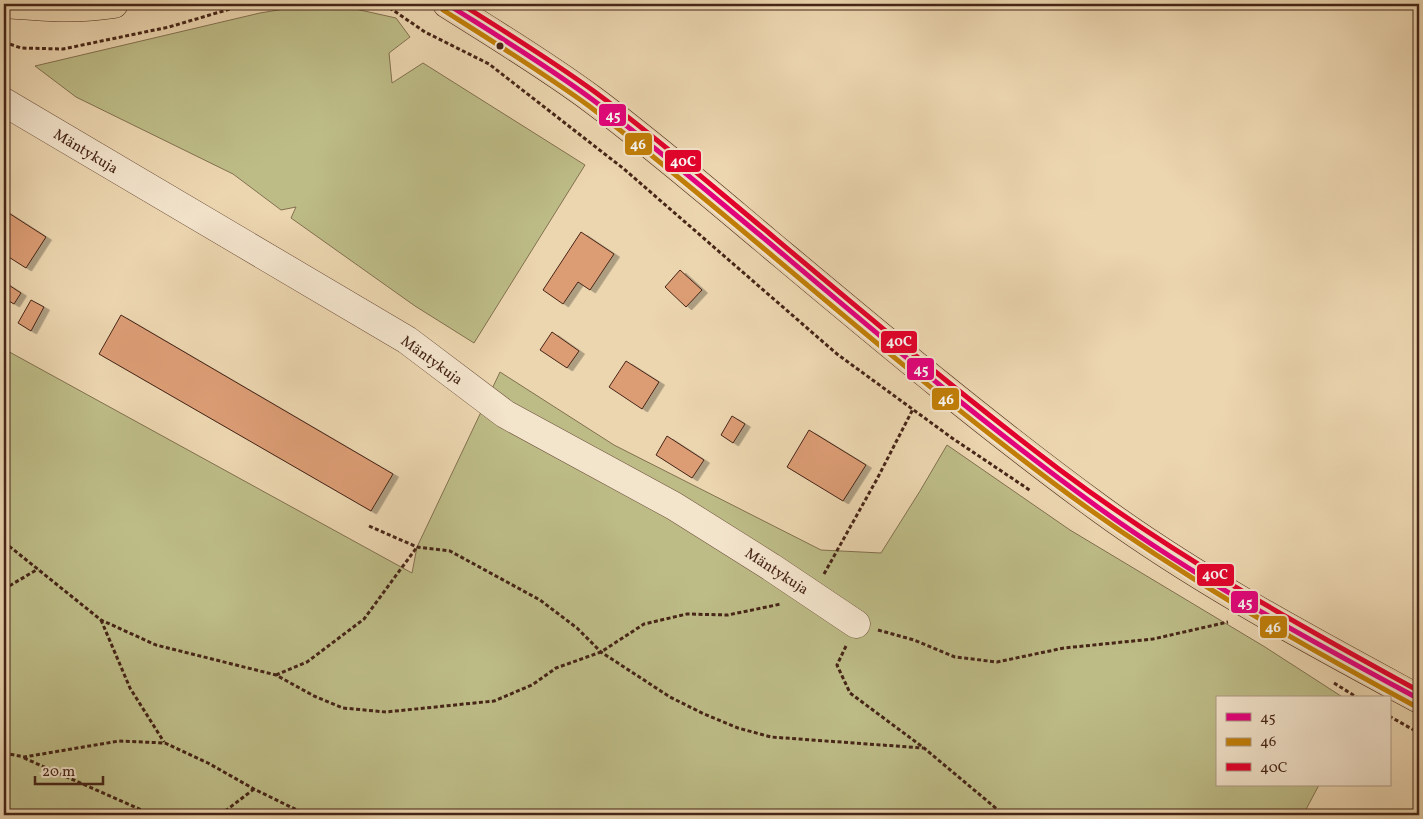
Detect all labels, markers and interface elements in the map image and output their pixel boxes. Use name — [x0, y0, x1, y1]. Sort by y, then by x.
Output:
unlabelled marker — [495, 41, 505, 51]
line badge: 45 — [598, 103, 627, 127]
text: 45 — [605, 107, 621, 126]
street label: Mäntykuja — [49, 125, 122, 180]
line badge: 46 — [624, 132, 653, 156]
text: 46 — [630, 136, 646, 155]
line badge: 40C — [664, 149, 702, 173]
text: 40C — [670, 153, 696, 172]
line badge: 40C — [880, 330, 918, 354]
street label: Mäntykuja — [396, 332, 466, 391]
text: 40C — [886, 333, 912, 352]
line badge: 45 — [906, 357, 935, 381]
text: 45 — [913, 361, 929, 380]
line badge: 46 — [931, 387, 960, 411]
text: 46 — [938, 391, 954, 410]
street label: Mäntykuja — [740, 544, 812, 601]
line badge: 40C — [1196, 563, 1235, 587]
text: 40C — [1202, 566, 1228, 585]
line badge: 45 — [1230, 590, 1259, 614]
text: 45 — [1237, 594, 1253, 613]
line badge: 46 — [1259, 615, 1288, 639]
text: 46 — [1265, 619, 1281, 638]
legend — [1216, 696, 1390, 786]
text: 45 — [1260, 708, 1276, 729]
text: 46 — [1260, 732, 1276, 753]
scale bar — [35, 754, 102, 786]
text: 40C — [1260, 758, 1288, 779]
text: 20 m — [42, 762, 75, 783]

